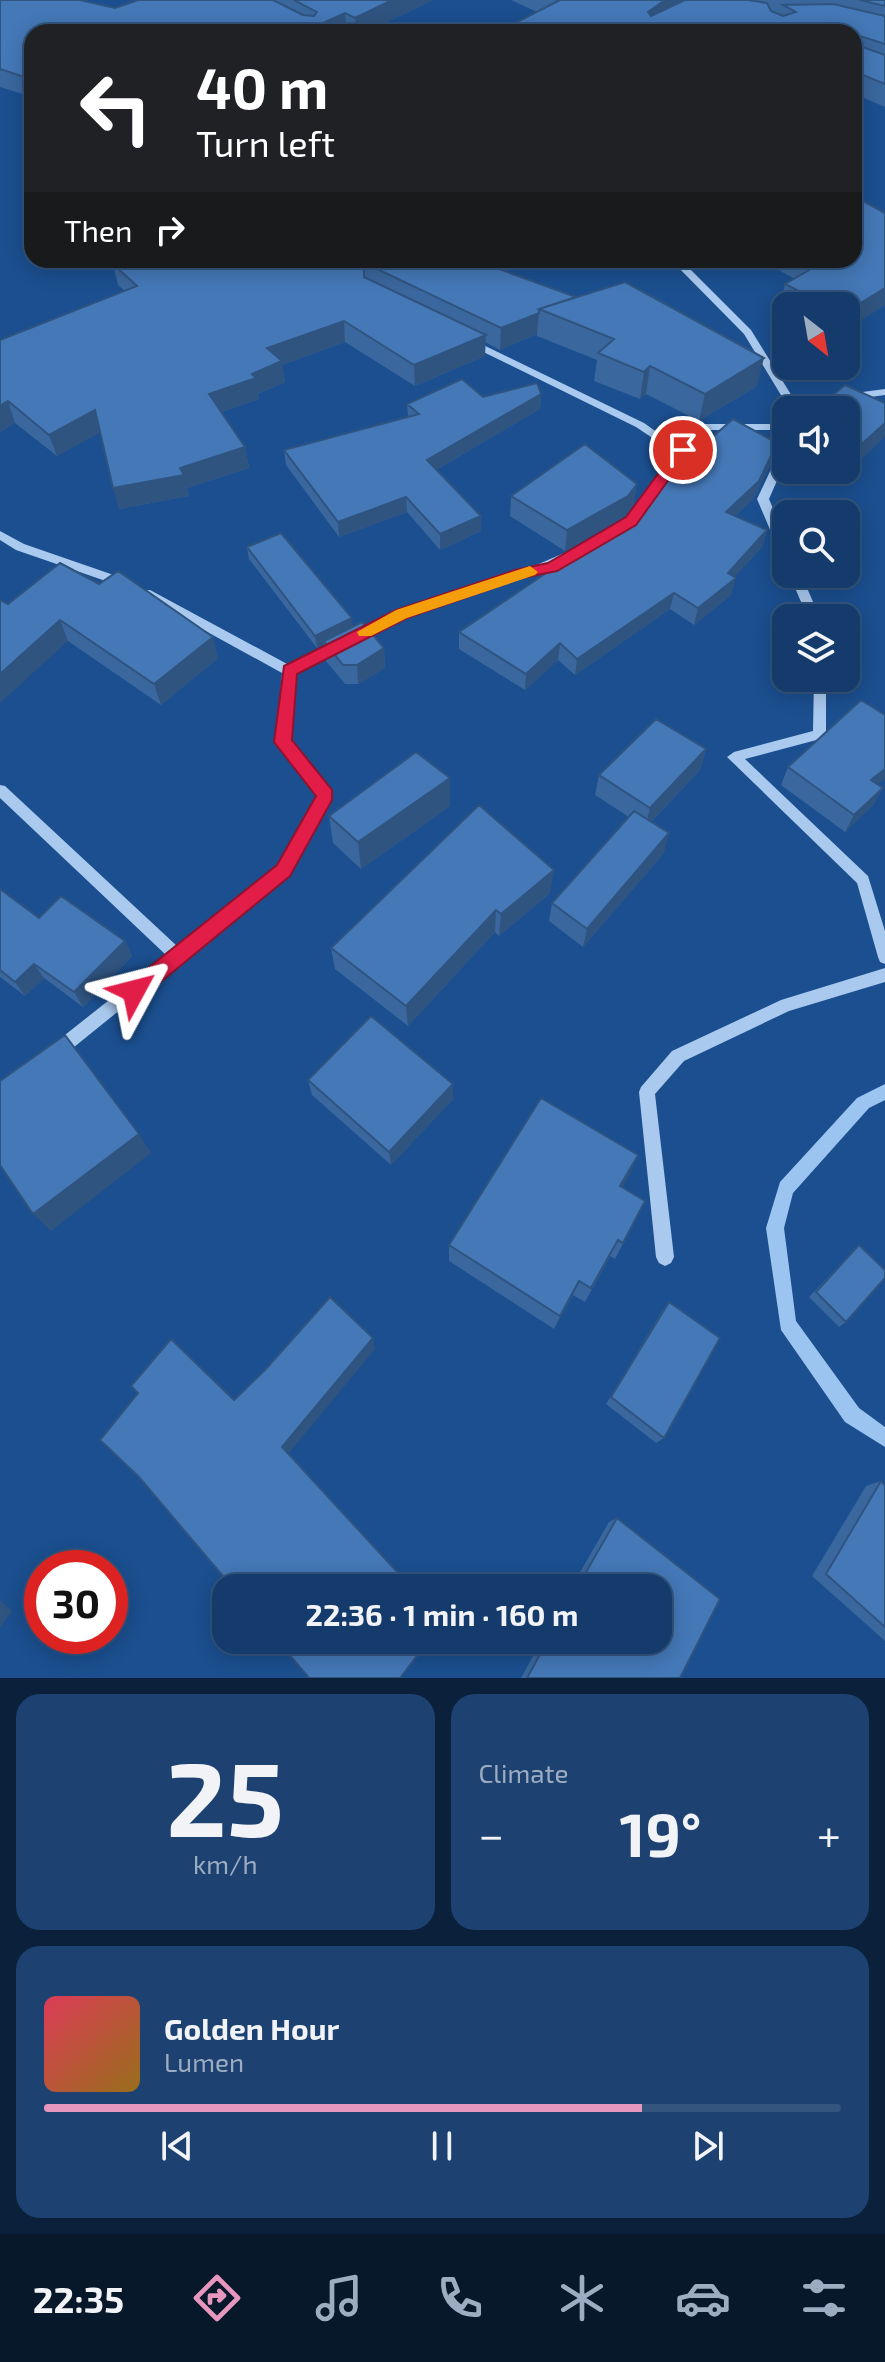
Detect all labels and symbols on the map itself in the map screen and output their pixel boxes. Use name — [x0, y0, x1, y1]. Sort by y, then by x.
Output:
north arrow — [772, 292, 860, 380]
pin — [649, 416, 717, 484]
position arrow — [92, 949, 176, 1033]
speed limit sign: 30 — [24, 1550, 128, 1654]

